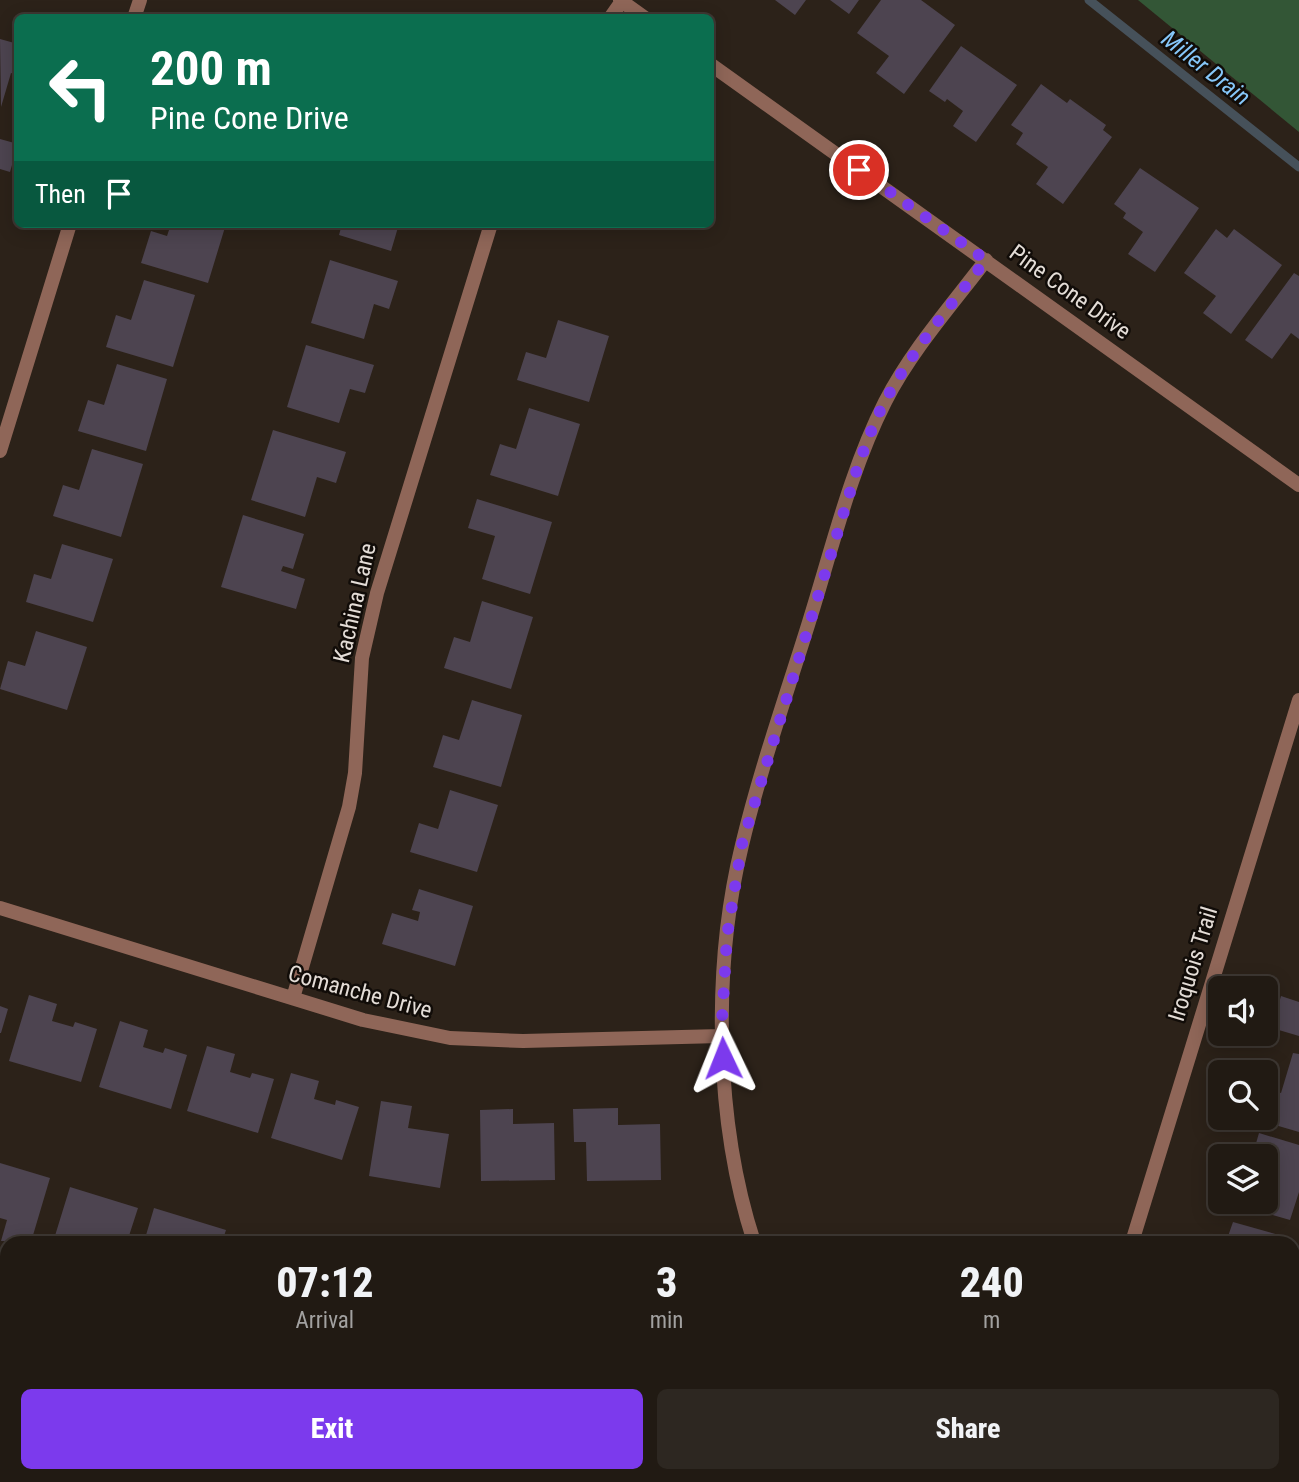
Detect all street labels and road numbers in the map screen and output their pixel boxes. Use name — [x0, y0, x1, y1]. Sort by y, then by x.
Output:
street label: Pine Cone Drive — [1004, 239, 1136, 345]
street label: Kachina Lane — [328, 541, 382, 665]
street label: Iroquois Trail — [1163, 904, 1223, 1024]
street label: Comanche Drive — [285, 960, 435, 1024]

